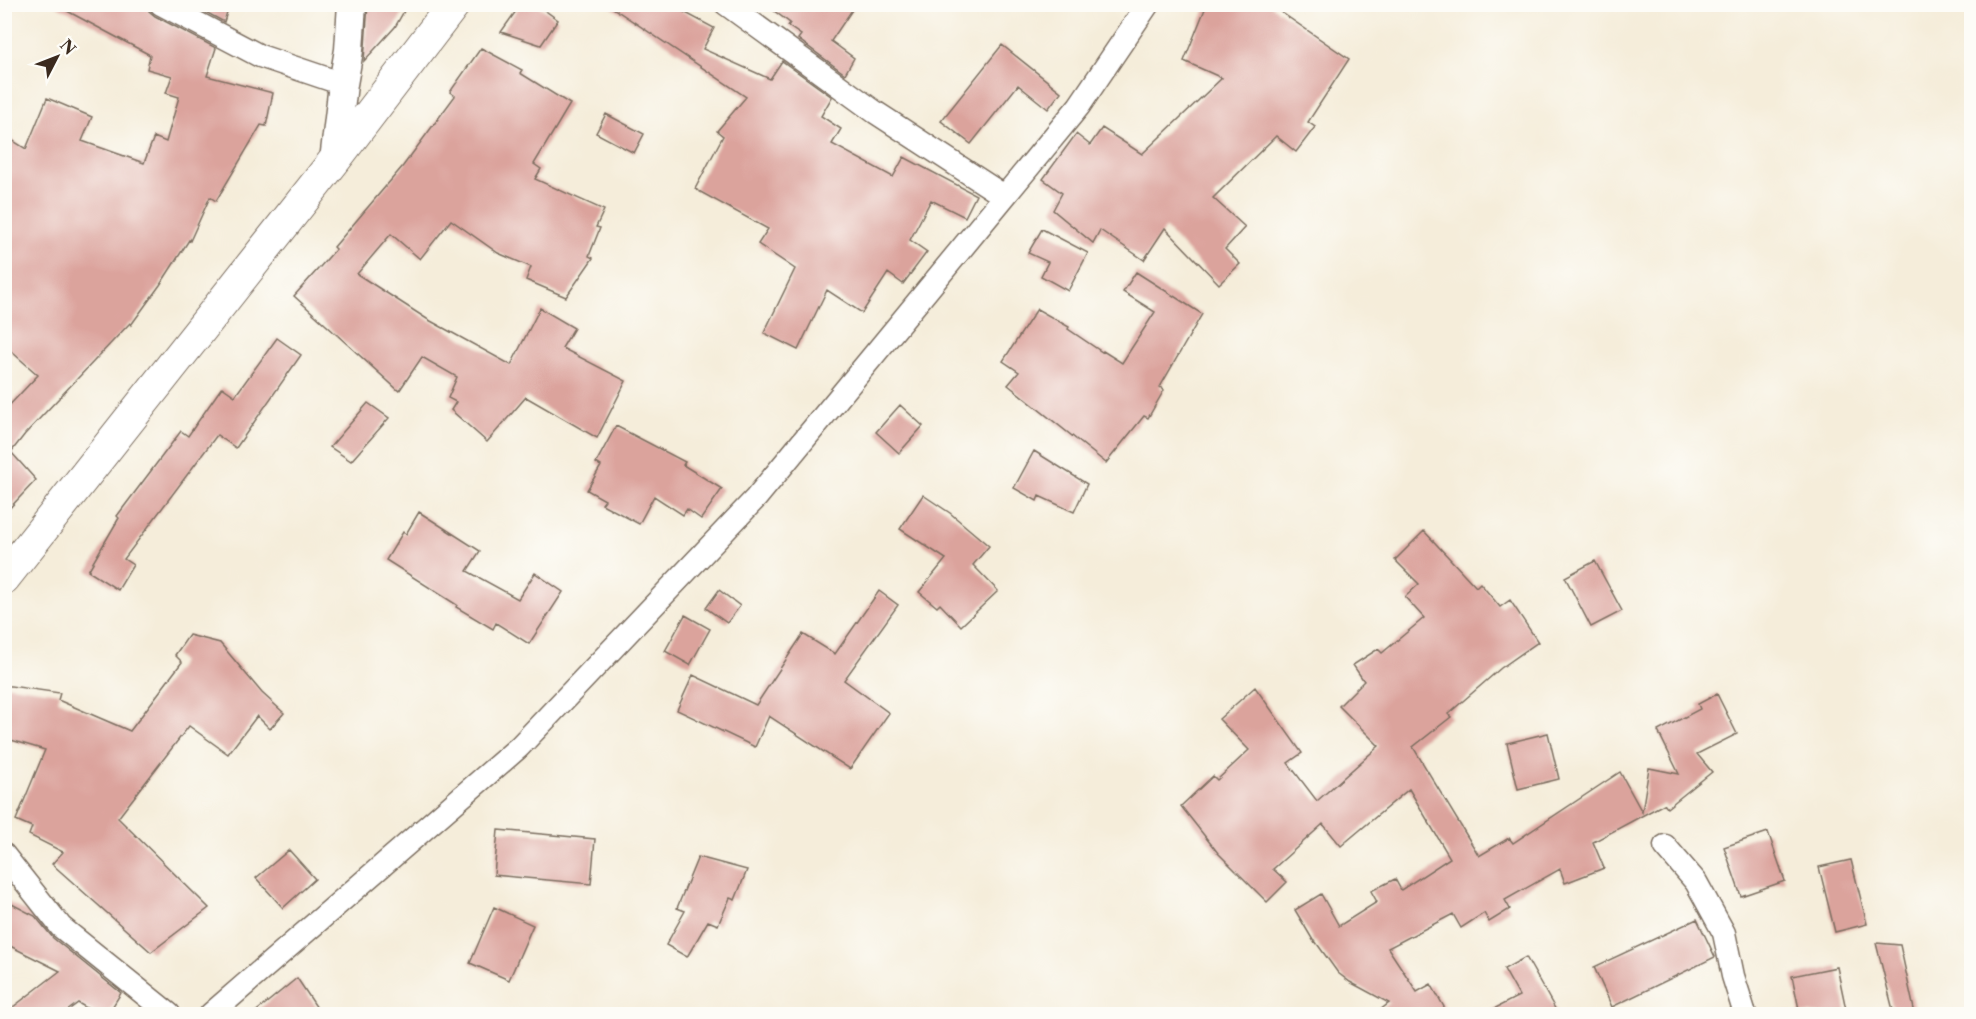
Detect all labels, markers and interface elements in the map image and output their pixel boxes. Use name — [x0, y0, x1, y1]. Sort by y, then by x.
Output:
north arrow — [27, 27, 87, 87]
text: N — [56, 35, 80, 59]

